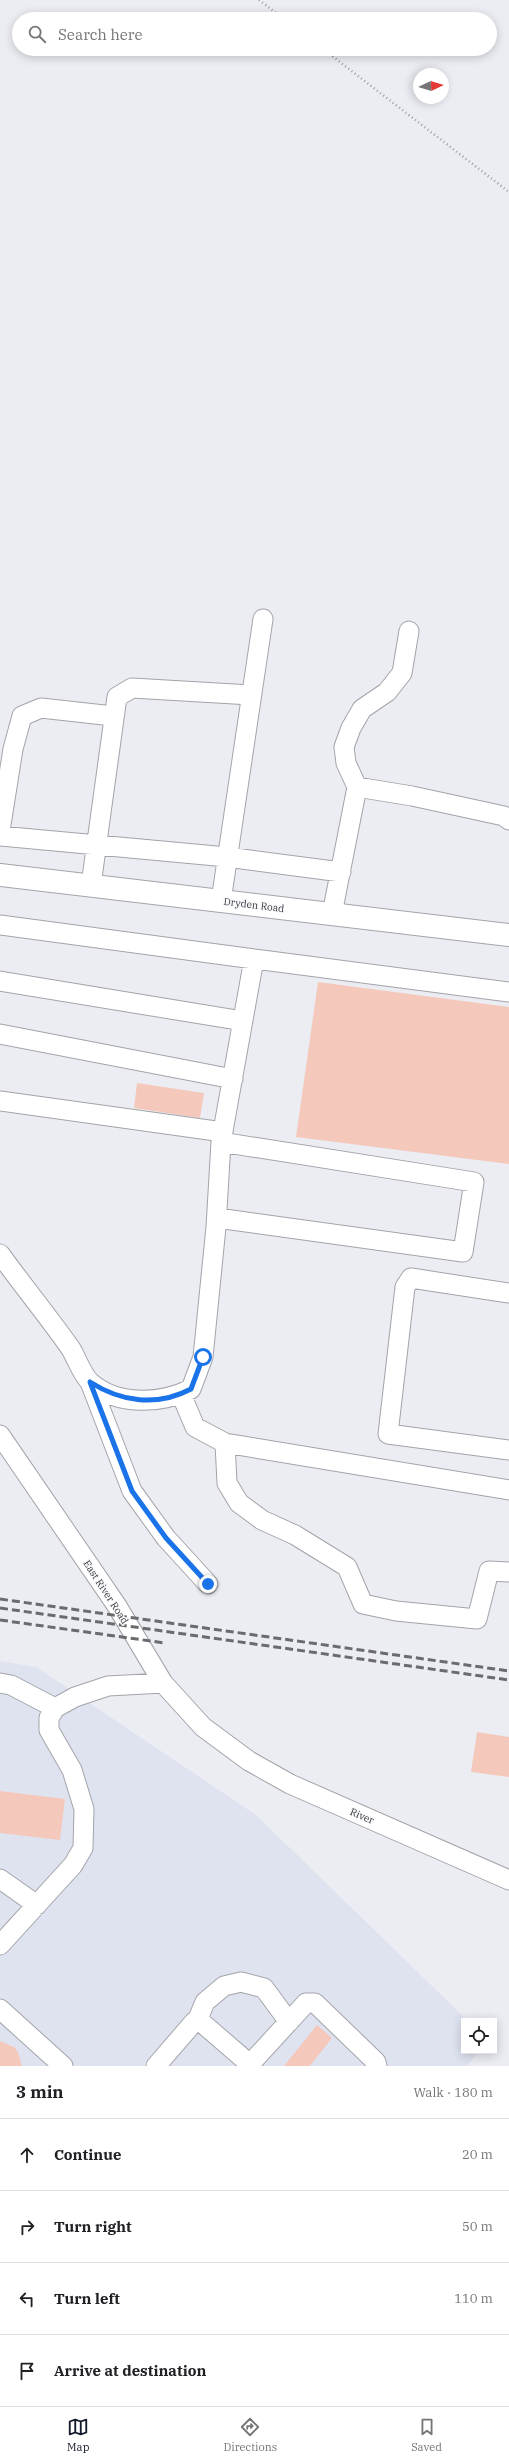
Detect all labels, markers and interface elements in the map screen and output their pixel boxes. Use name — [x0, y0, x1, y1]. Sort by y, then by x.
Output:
search box — [12, 12, 497, 56]
icon: search — [26, 23, 48, 45]
text: Search here — [58, 25, 143, 44]
north arrow — [413, 68, 449, 104]
street label: Dryden Road — [223, 895, 285, 915]
route start — [194, 1348, 212, 1366]
street label: East River Road — [81, 1558, 131, 1626]
route end — [199, 1575, 217, 1593]
street label: River — [348, 1805, 377, 1827]
map controls — [461, 2018, 497, 2054]
button: locate — [461, 2018, 497, 2054]
text: 3 min — [16, 2081, 64, 2103]
text: Walk · 180 m — [414, 2084, 493, 2101]
icon: ahead — [16, 2144, 38, 2166]
text: Continue — [54, 2145, 121, 2164]
text: 20 m — [462, 2146, 493, 2163]
icon: right — [16, 2216, 38, 2238]
text: Turn right — [54, 2217, 132, 2236]
text: 50 m — [462, 2218, 493, 2235]
icon: left — [16, 2288, 38, 2310]
text: Turn left — [54, 2289, 120, 2308]
text: 110 m — [454, 2290, 493, 2307]
icon: arrive — [16, 2360, 38, 2382]
text: Arrive at destination — [54, 2361, 206, 2380]
tab: Map — [67, 2416, 89, 2454]
tab: Directions — [223, 2416, 277, 2454]
tab: Saved — [411, 2416, 442, 2454]

